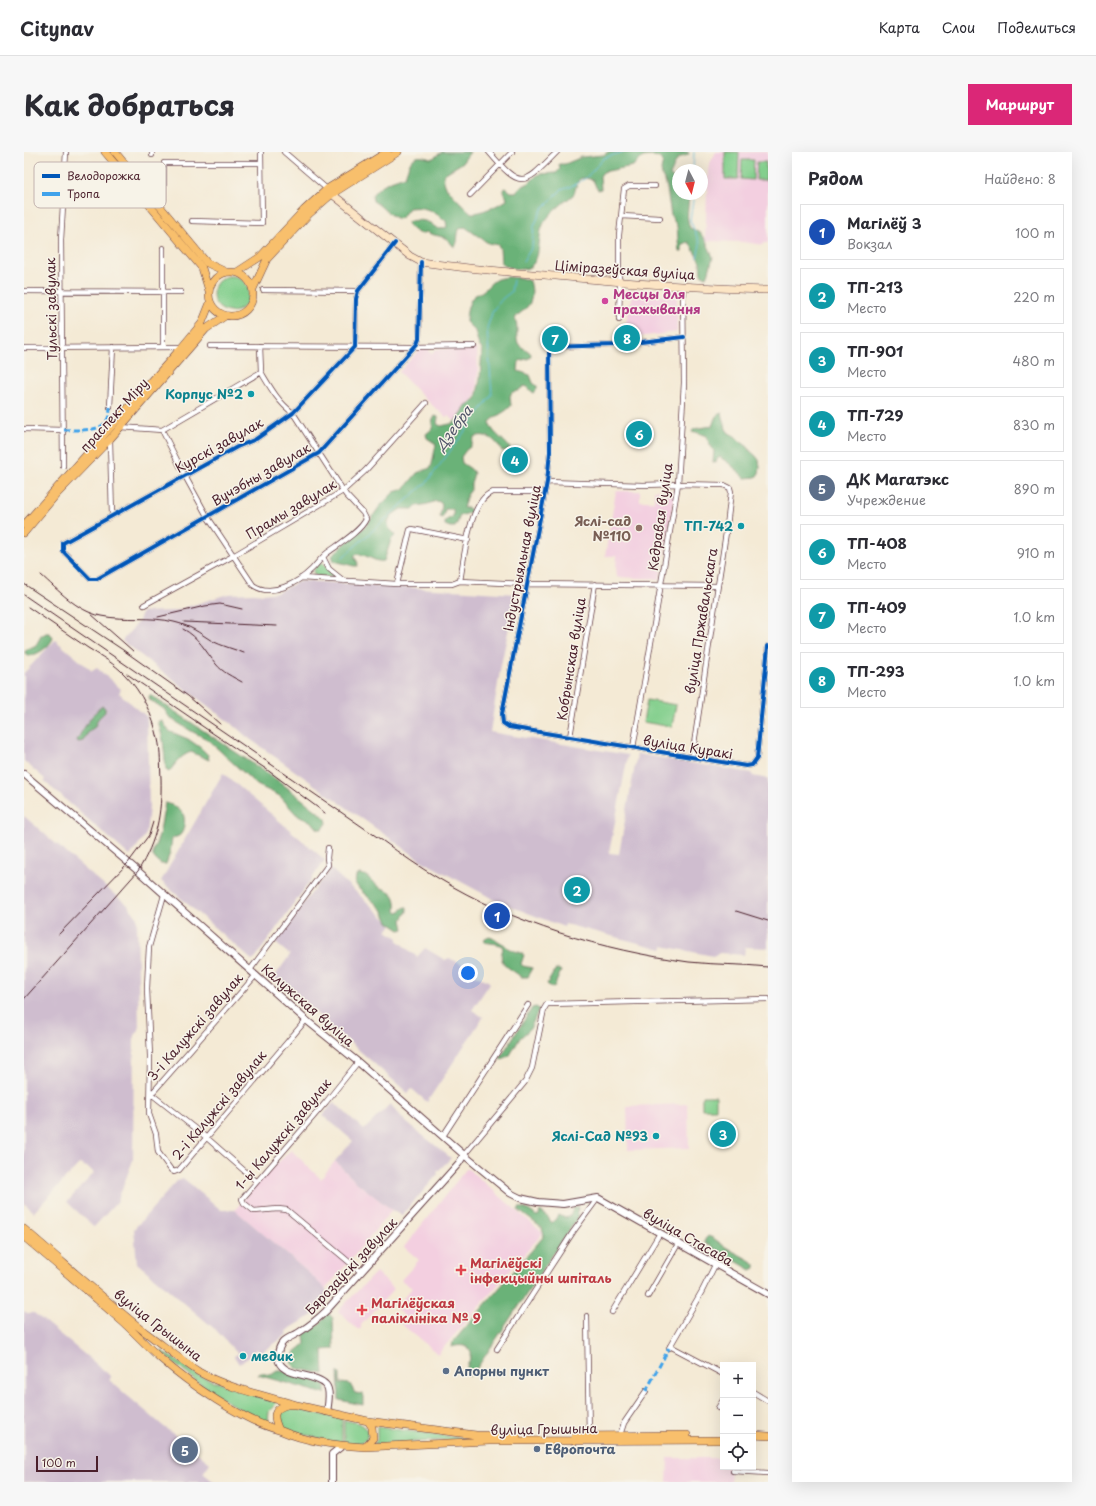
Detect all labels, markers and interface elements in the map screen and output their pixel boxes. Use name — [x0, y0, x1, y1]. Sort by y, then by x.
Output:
text: Citynav — [20, 14, 94, 42]
text: Карта — [879, 17, 920, 38]
text: Слои — [942, 17, 975, 38]
text: Поделиться — [997, 17, 1076, 38]
text: Как добраться — [24, 83, 235, 126]
button: Маршрут — [968, 84, 1072, 125]
legend — [34, 162, 166, 208]
north arrow — [672, 164, 708, 200]
text: Рядом — [808, 165, 863, 191]
text: Велодорожка — [67, 167, 140, 184]
text: Найдено: 8 — [984, 169, 1056, 188]
text: Тропа — [67, 185, 100, 202]
text: Магілёў 3 — [847, 211, 922, 234]
text: 1 — [819, 223, 825, 242]
text: 100 m — [1015, 223, 1055, 242]
text: Вокзал — [847, 234, 892, 253]
street label: Ціміразеўская вуліца — [554, 255, 696, 284]
street label: Тульскі завулак — [40, 257, 61, 361]
text: ТП-213 — [847, 275, 903, 298]
place label: Месцы для пражывання — [613, 284, 701, 318]
text: 2 — [817, 287, 827, 306]
text: 220 m — [1013, 287, 1055, 306]
marker: Месцы для пражывання — [600, 296, 610, 306]
text: Место — [847, 298, 887, 317]
pin: 8 — [614, 323, 640, 353]
pin: 7 — [542, 324, 568, 354]
text: ТП-901 — [847, 339, 903, 362]
text: 3 — [818, 351, 826, 370]
text: 480 m — [1013, 351, 1055, 370]
text: Место — [847, 362, 887, 381]
street label: праспект Міру — [75, 373, 152, 456]
place label: Корпус №2 — [165, 384, 243, 403]
marker: Корпус №2 — [246, 389, 256, 399]
water label: Дзебра — [429, 400, 478, 456]
text: ТП-729 — [847, 403, 903, 426]
street label: Курскі завулак — [171, 412, 266, 477]
text: 4 — [818, 415, 826, 434]
text: 830 m — [1013, 415, 1055, 434]
pin: 6 — [626, 419, 652, 449]
text: Место — [847, 426, 887, 445]
street label: Вучэбны завулак — [208, 437, 314, 510]
pin: 4 — [502, 445, 528, 475]
street label: Кедравая вуліца — [643, 462, 676, 572]
text: ДК Магатэкс — [847, 467, 949, 490]
street label: Прамы завулак — [242, 474, 340, 543]
text: 5 — [818, 479, 826, 498]
text: 890 m — [1014, 479, 1055, 498]
street label: Індустрыяльная вуліца — [498, 483, 545, 633]
text: Учреждение — [847, 490, 926, 509]
place label: Яслі-сад №110 — [574, 511, 631, 545]
place label: ТП-742 — [684, 516, 733, 535]
marker: ТП-742 — [736, 521, 746, 531]
marker: Яслі-сад №110 — [634, 523, 644, 533]
text: ТП-408 — [847, 531, 907, 554]
text: 6 — [817, 543, 827, 562]
text: 910 m — [1017, 543, 1055, 562]
street label: вуліца Пржавальскага — [680, 546, 722, 695]
text: Место — [847, 554, 887, 573]
text: ТП-409 — [847, 595, 907, 618]
street label: Кобрынская вуліца — [551, 596, 590, 722]
text: 7 — [818, 607, 826, 626]
text: 1.0 km — [1014, 607, 1055, 626]
text: Место — [847, 618, 887, 637]
text: ТП-293 — [847, 659, 905, 682]
text: 8 — [818, 671, 826, 690]
text: 1.0 km — [1014, 671, 1055, 690]
text: Место — [847, 682, 887, 701]
street label: вуліца Куракі — [642, 730, 734, 763]
pin: 2 — [564, 875, 590, 905]
pin: 1 — [484, 901, 510, 931]
street label: Калужская вуліца — [258, 959, 359, 1050]
your location — [458, 963, 478, 983]
street label: 3-і Калужскі завулак — [142, 968, 247, 1085]
street label: 2-і Калужскі завулак — [167, 1046, 270, 1164]
street label: 1-ы Калужскі завулак — [230, 1073, 335, 1194]
pin: 3 — [710, 1119, 736, 1149]
place label: Яслі-Сад №93 — [551, 1126, 648, 1145]
marker: Яслі-Сад №93 — [651, 1131, 661, 1141]
street label: вуліца Стасава — [640, 1203, 737, 1270]
street label: Бярозаўскі завулак — [300, 1213, 401, 1319]
place label: Магілёўскі інфекцыйны шпіталь — [470, 1253, 612, 1287]
marker: Магілёўскі інфекцыйны шпіталь — [455, 1264, 467, 1276]
street label: вуліца Грышына — [110, 1284, 207, 1366]
place label: Магілёўская паліклініка № 9 — [371, 1293, 481, 1327]
marker: Магілёўская паліклініка № 9 — [356, 1304, 368, 1316]
place label: медик — [251, 1346, 294, 1365]
marker: медик — [238, 1351, 248, 1361]
place label: Апорны пункт — [453, 1361, 549, 1380]
map controls — [720, 1362, 756, 1470]
button: + — [720, 1362, 756, 1398]
marker: Апорны пункт — [441, 1366, 451, 1376]
button: − — [720, 1398, 756, 1434]
street label: вуліца Грышына — [490, 1418, 599, 1439]
button: locate — [720, 1434, 756, 1470]
pin: 5 — [172, 1435, 198, 1465]
place label: Европочта — [545, 1439, 616, 1458]
marker: Европочта — [532, 1444, 542, 1454]
scale bar — [36, 1454, 98, 1473]
text: 100 m — [42, 1454, 76, 1471]

